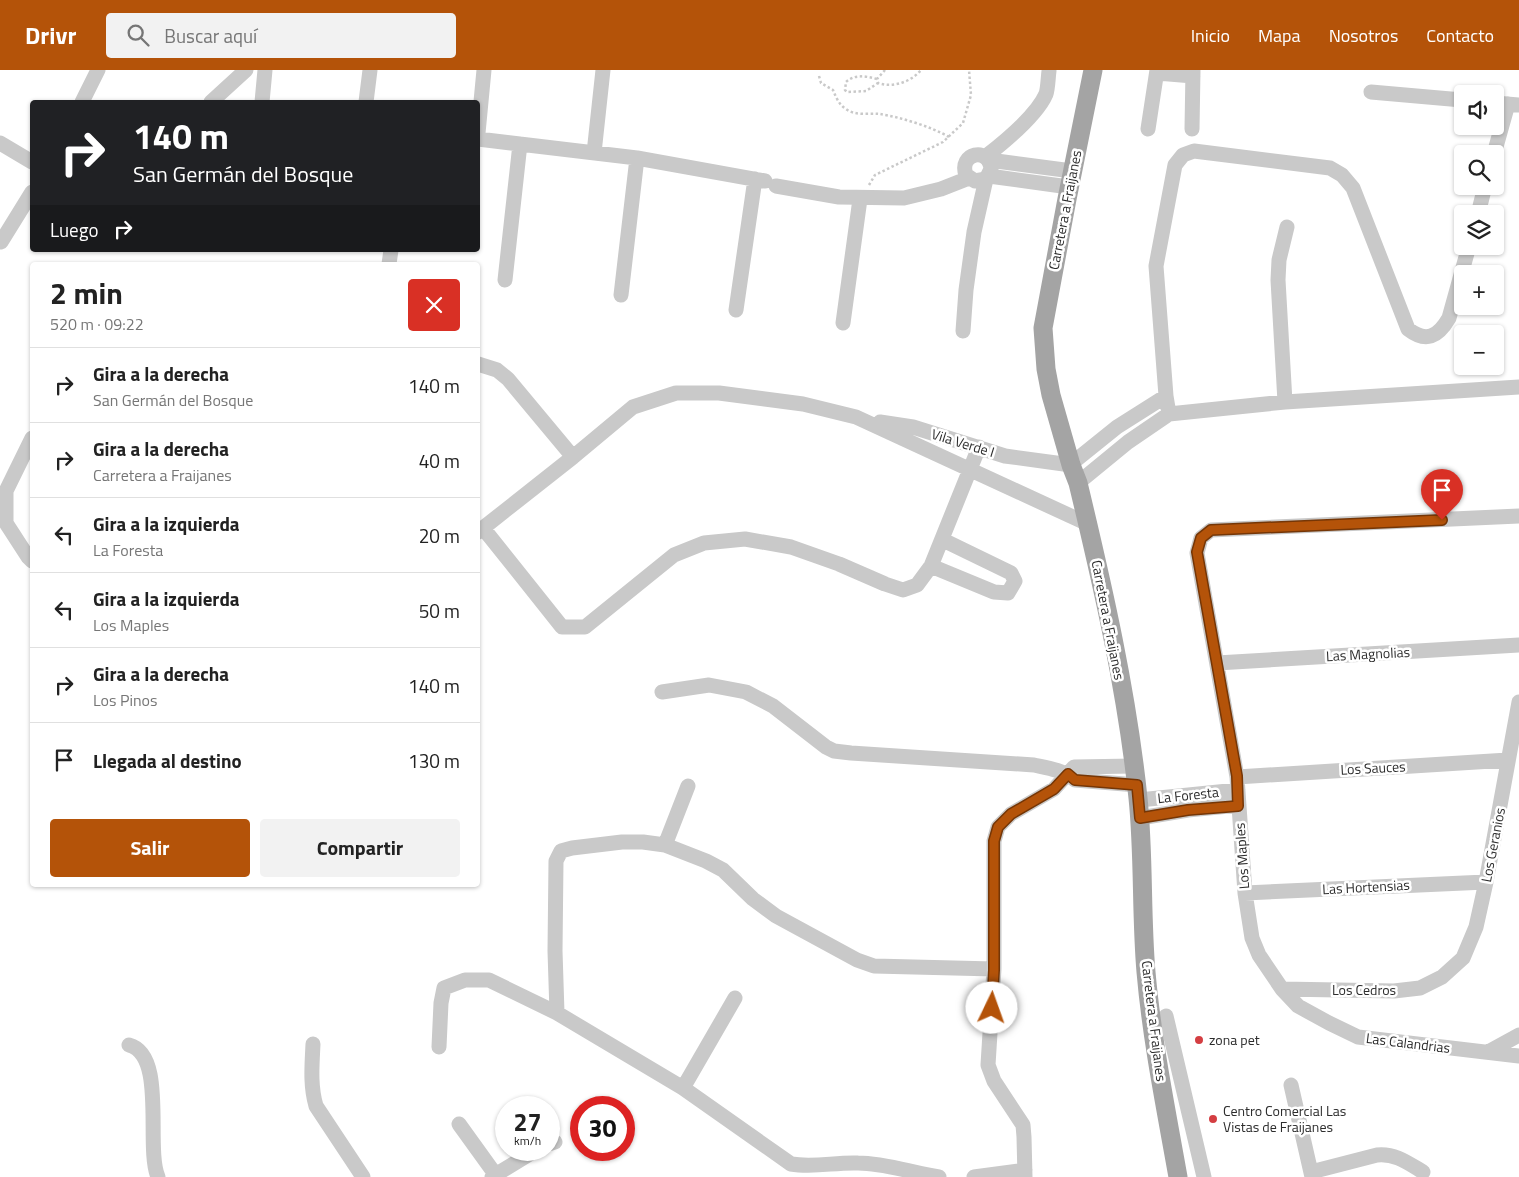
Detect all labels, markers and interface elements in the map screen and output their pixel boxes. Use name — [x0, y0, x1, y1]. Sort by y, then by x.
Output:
search box — [106, 13, 456, 58]
text: Drivr — [25, 17, 76, 53]
icon: search — [124, 21, 152, 49]
text: Buscar aquí — [164, 21, 257, 50]
text: Inicio — [1191, 22, 1230, 49]
text: Mapa — [1258, 22, 1301, 49]
text: Nosotros — [1329, 22, 1398, 49]
text: Contacto — [1426, 22, 1494, 49]
map controls — [1454, 85, 1504, 375]
button: sound — [1454, 85, 1504, 135]
text: 140 m — [133, 109, 229, 163]
icon: right — [50, 120, 115, 185]
button: search — [1454, 145, 1504, 195]
street label: Carretera a Fraijanes — [1043, 148, 1086, 271]
text: San Germán del Bosque — [133, 157, 353, 191]
button: layers — [1454, 205, 1504, 255]
text: Luego — [50, 215, 99, 244]
icon: right — [109, 215, 137, 243]
button: + — [1454, 265, 1504, 315]
text: 2 min — [50, 270, 123, 316]
button: close — [408, 279, 460, 331]
text: 520 m · 09:22 — [50, 312, 144, 336]
button: − — [1454, 325, 1504, 375]
text: Gira a la derecha — [93, 359, 229, 388]
icon: right — [50, 371, 78, 399]
text: 140 m — [408, 371, 460, 400]
text: San Germán del Bosque — [93, 388, 253, 412]
street label: Vila Verde I — [929, 423, 997, 462]
text: Gira a la derecha — [93, 434, 229, 463]
icon: right — [50, 446, 78, 474]
text: 40 m — [419, 446, 460, 475]
text: Carretera a Fraijanes — [93, 463, 232, 487]
pin — [1421, 469, 1463, 520]
icon: arrive — [1428, 476, 1456, 504]
text: Gira a la izquierda — [93, 509, 240, 538]
icon: left — [50, 521, 78, 549]
text: 20 m — [419, 521, 460, 550]
text: La Foresta — [93, 538, 163, 562]
street label: Carretera a Fraijanes — [1087, 558, 1130, 681]
text: Gira a la izquierda — [93, 584, 240, 613]
icon: left — [50, 596, 78, 624]
text: 50 m — [419, 596, 460, 625]
text: Los Maples — [93, 613, 169, 637]
street label: Las Magnolias — [1325, 641, 1410, 666]
text: Gira a la derecha — [93, 659, 229, 688]
icon: right — [50, 671, 78, 699]
text: 140 m — [408, 671, 460, 700]
text: Los Pinos — [93, 688, 157, 712]
icon: arrive — [50, 746, 78, 774]
text: Llegada al destino — [93, 746, 242, 775]
text: 130 m — [408, 746, 460, 775]
street label: Los Sauces — [1340, 755, 1406, 780]
street label: La Foresta — [1156, 781, 1220, 808]
street label: Los Geranios — [1475, 806, 1510, 884]
button: Salir — [50, 819, 250, 877]
button: Compartir — [260, 819, 460, 877]
street label: Los Maples — [1229, 822, 1254, 890]
street label: Las Hortensias — [1322, 874, 1410, 899]
street label: Carretera a Fraijanes — [1137, 959, 1172, 1082]
street label: Los Cedros — [1332, 979, 1396, 1000]
position arrow — [965, 981, 1017, 1033]
street label: Las Calandrias — [1365, 1027, 1451, 1058]
place label: zona pet — [1209, 1029, 1260, 1050]
marker: zona pet — [1193, 1034, 1205, 1046]
speed limit sign: 30 — [570, 1096, 635, 1161]
place label: Centro Comercial Las Vistas de Fraijanes — [1223, 1100, 1346, 1137]
text: 27 — [513, 1103, 542, 1141]
marker: Centro Comercial Las Vistas de Fraijanes — [1207, 1113, 1219, 1125]
text: km/h — [514, 1131, 541, 1150]

